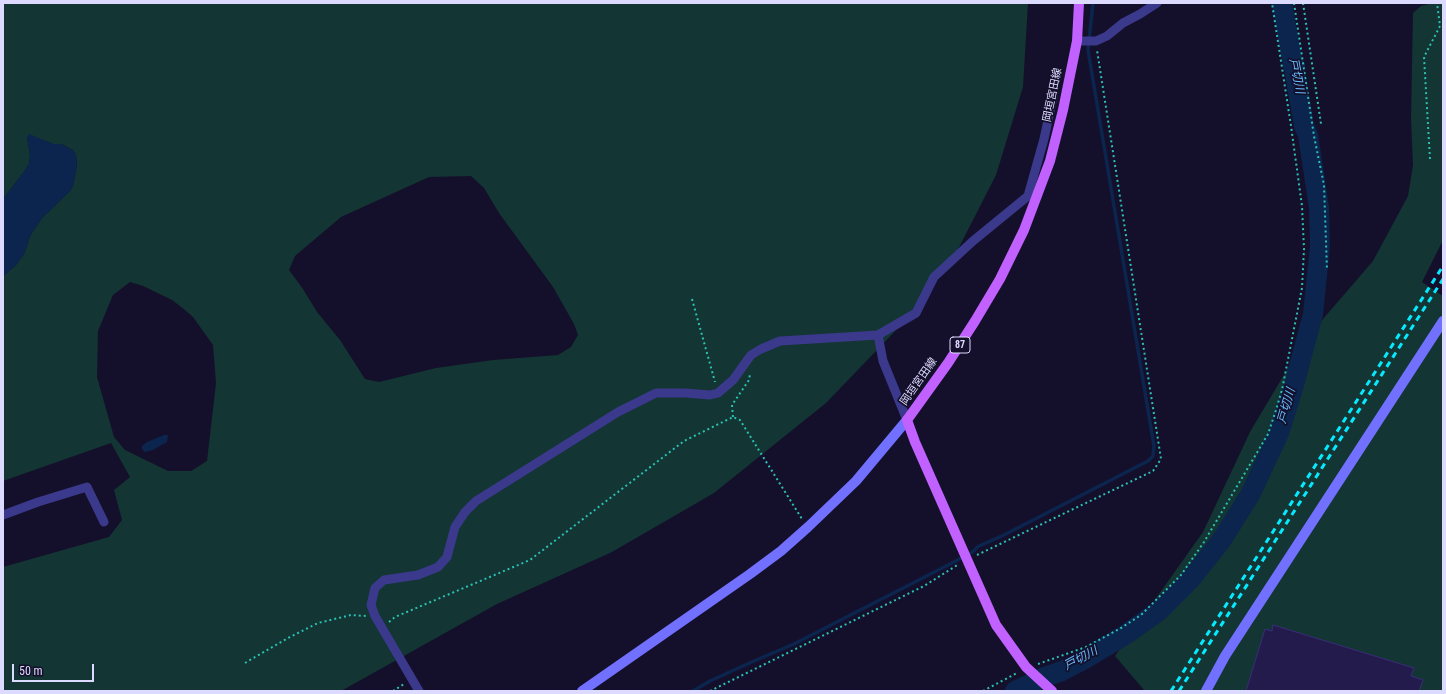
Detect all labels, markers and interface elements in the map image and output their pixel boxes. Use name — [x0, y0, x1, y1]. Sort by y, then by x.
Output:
water label: 戸切川 — [1285, 57, 1307, 95]
street label: 岡垣宮田線 — [1041, 67, 1065, 123]
road number: 87 — [950, 337, 970, 353]
street label: 岡垣宮田線 — [898, 356, 940, 408]
water label: 戸切川 — [1275, 387, 1299, 425]
water label: 戸切川 — [1062, 644, 1100, 674]
scale bar — [14, 656, 96, 682]
text: 50 m — [19, 664, 43, 678]

